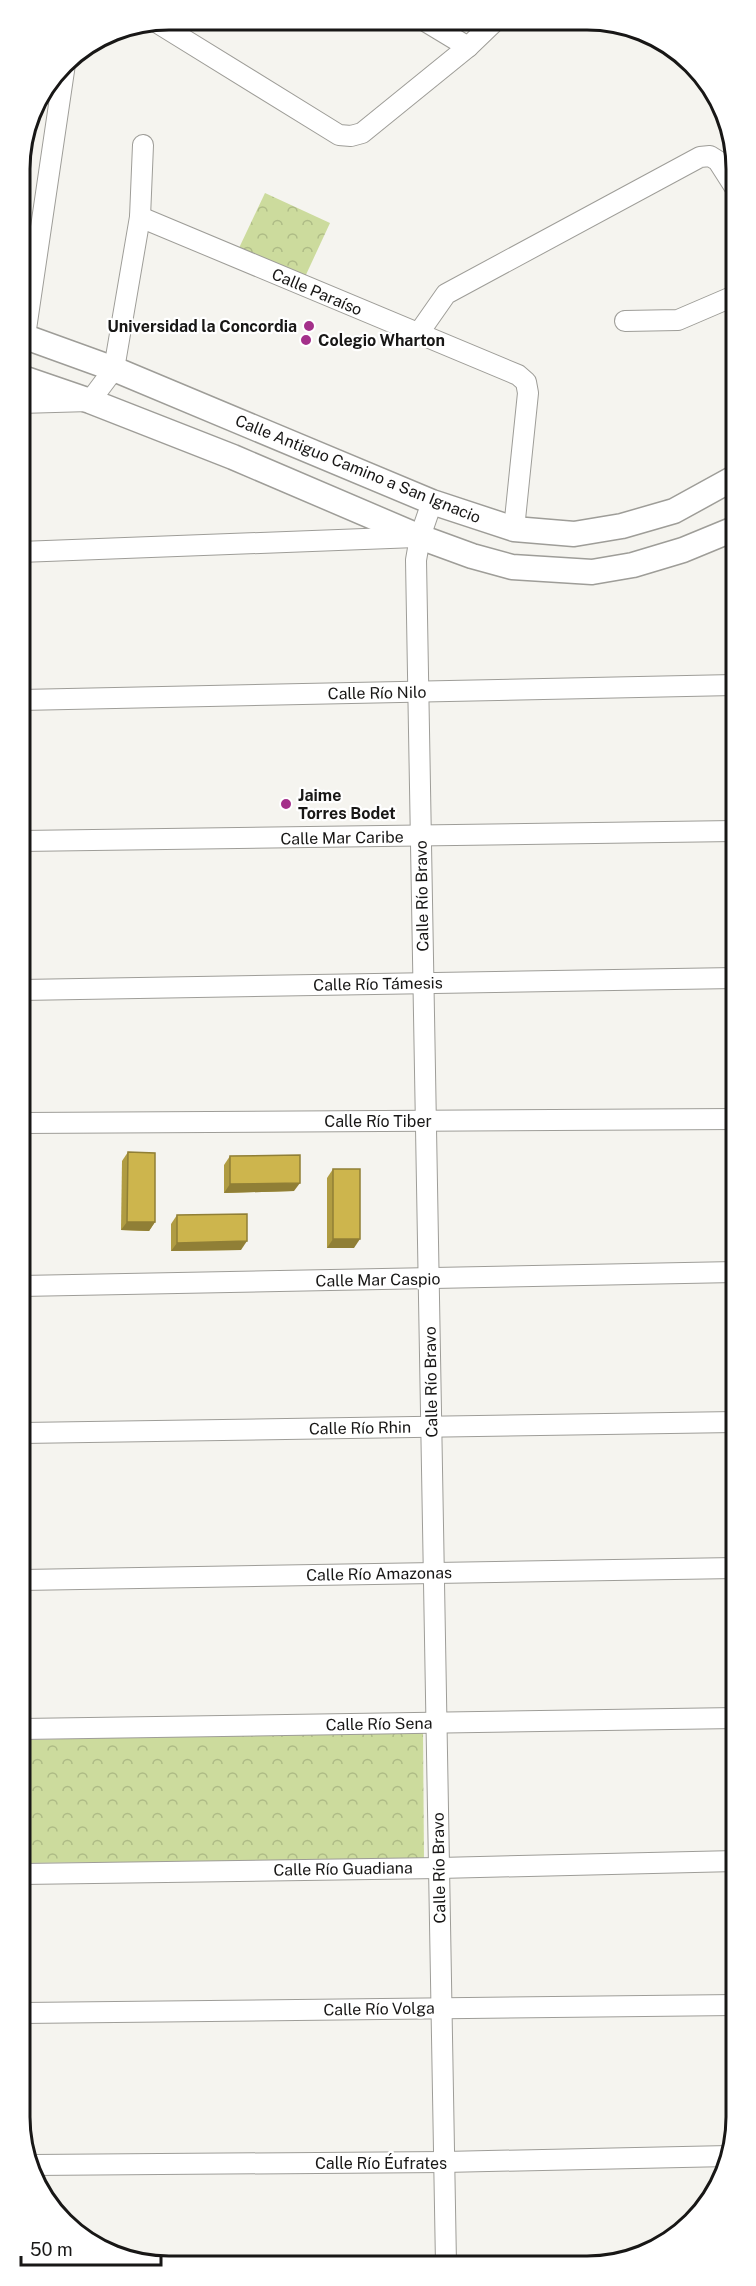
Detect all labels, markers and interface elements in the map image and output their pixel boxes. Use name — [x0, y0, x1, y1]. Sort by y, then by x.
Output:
street label: Calle Paraíso — [269, 264, 365, 320]
place label: Universidad la Concordia — [107, 317, 297, 336]
marker: Universidad la Concordia — [302, 319, 316, 333]
place label: Colegio Wharton — [318, 331, 445, 350]
marker: Colegio Wharton — [299, 333, 313, 347]
street label: Calle Antiguo Camino a San Ignacio — [233, 411, 483, 527]
street label: Calle Río Nilo — [327, 683, 427, 703]
place label: Jaime Torres Bodet — [298, 786, 396, 823]
marker: Jaime Torres Bodet — [279, 797, 293, 811]
street label: Calle Mar Caribe — [280, 827, 404, 849]
street label: Calle Río Bravo — [412, 840, 432, 952]
street label: Calle Río Támesis — [313, 973, 443, 995]
street label: Calle Río Tiber — [324, 1112, 432, 1131]
street label: Calle Mar Caspio — [315, 1269, 441, 1291]
street label: Calle Río Bravo — [421, 1326, 441, 1438]
street label: Calle Río Rhin — [309, 1418, 411, 1438]
street label: Calle Río Amazonas — [306, 1563, 452, 1585]
street label: Calle Río Sena — [325, 1714, 433, 1734]
street label: Calle Río Bravo — [429, 1812, 449, 1924]
street label: Calle Río Guadiana — [273, 1858, 413, 1880]
street label: Calle Río Volga — [323, 1999, 435, 2019]
street label: Calle Río Éufrates — [315, 2153, 447, 2173]
scale bar — [21, 2229, 160, 2267]
text: 50 m — [30, 2239, 73, 2260]

